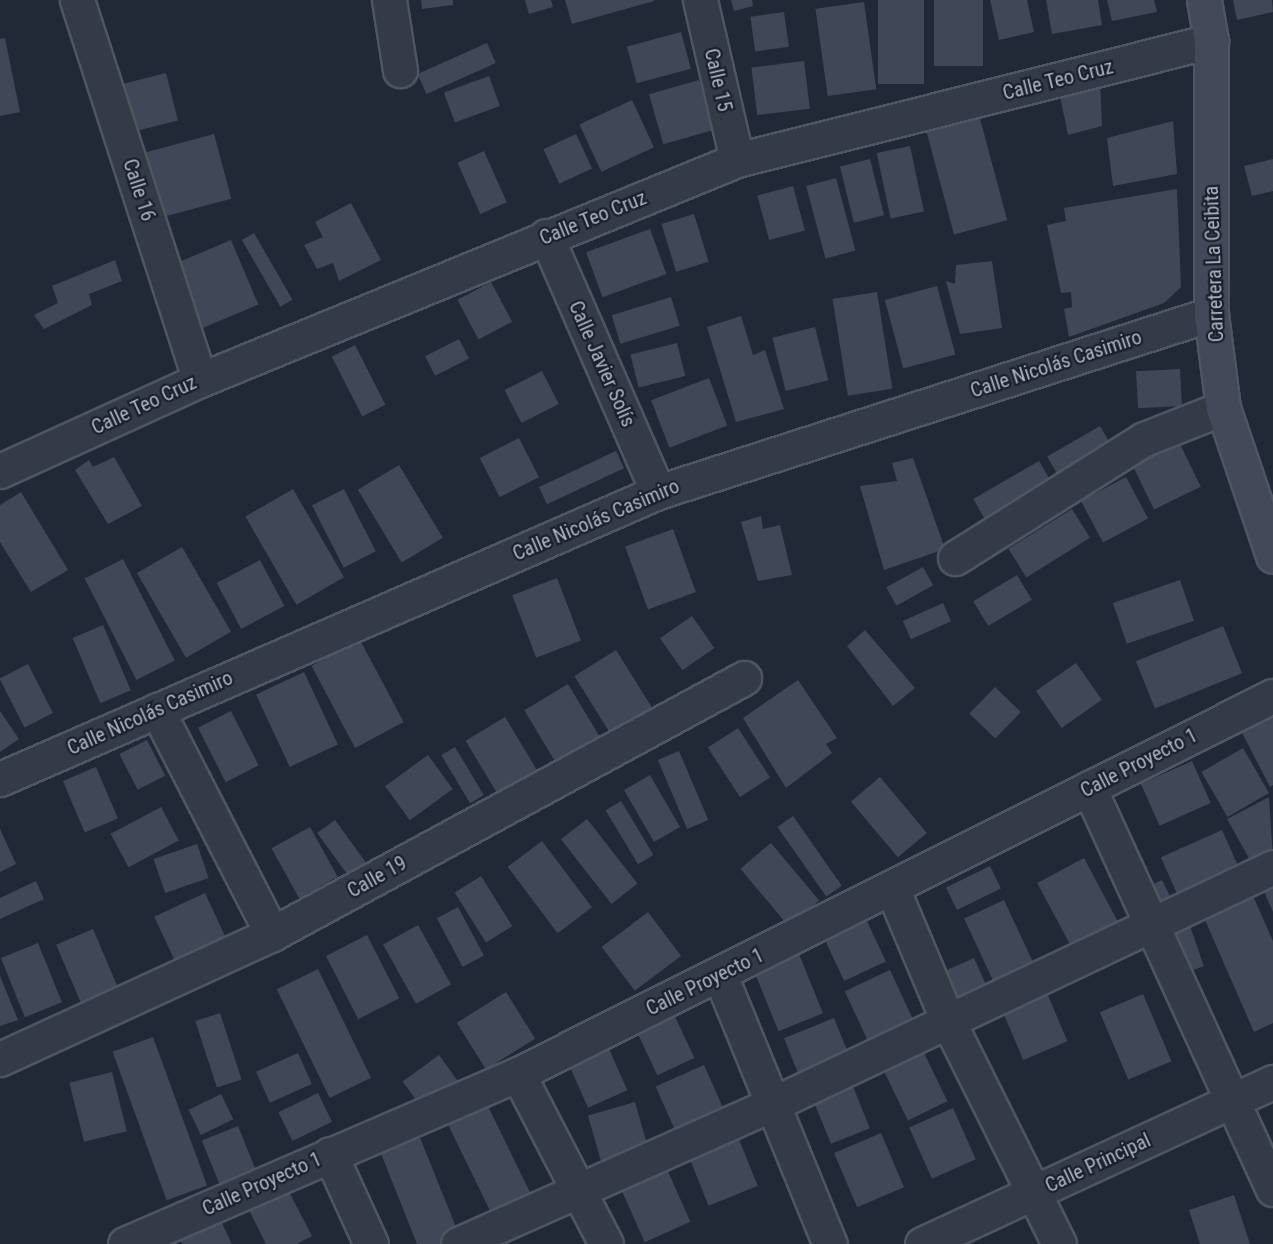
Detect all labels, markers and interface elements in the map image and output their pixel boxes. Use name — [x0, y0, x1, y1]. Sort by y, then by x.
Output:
street label: Calle 15 — [699, 46, 737, 114]
street label: Calle Teo Cruz — [1000, 55, 1116, 105]
street label: Calle 16 — [118, 156, 160, 224]
street label: Carretera La Ceibita — [1199, 185, 1229, 343]
street label: Calle Teo Cruz — [536, 186, 650, 250]
street label: Calle Javier Solís — [564, 297, 640, 431]
street label: Calle Nicolás Casimiro — [967, 325, 1145, 403]
street label: Calle Teo Cruz — [88, 370, 200, 440]
street label: Calle Nicolás Casimiro — [509, 474, 683, 566]
street label: Calle Nicolás Casimiro — [64, 666, 236, 760]
street label: Calle Proyecto 1 — [1077, 723, 1201, 803]
street label: Calle 19 — [343, 851, 411, 903]
street label: Calle Proyecto 1 — [642, 943, 768, 1021]
street label: Calle Principal — [1042, 1128, 1154, 1198]
street label: Calle Proyecto 1 — [199, 1147, 325, 1221]

